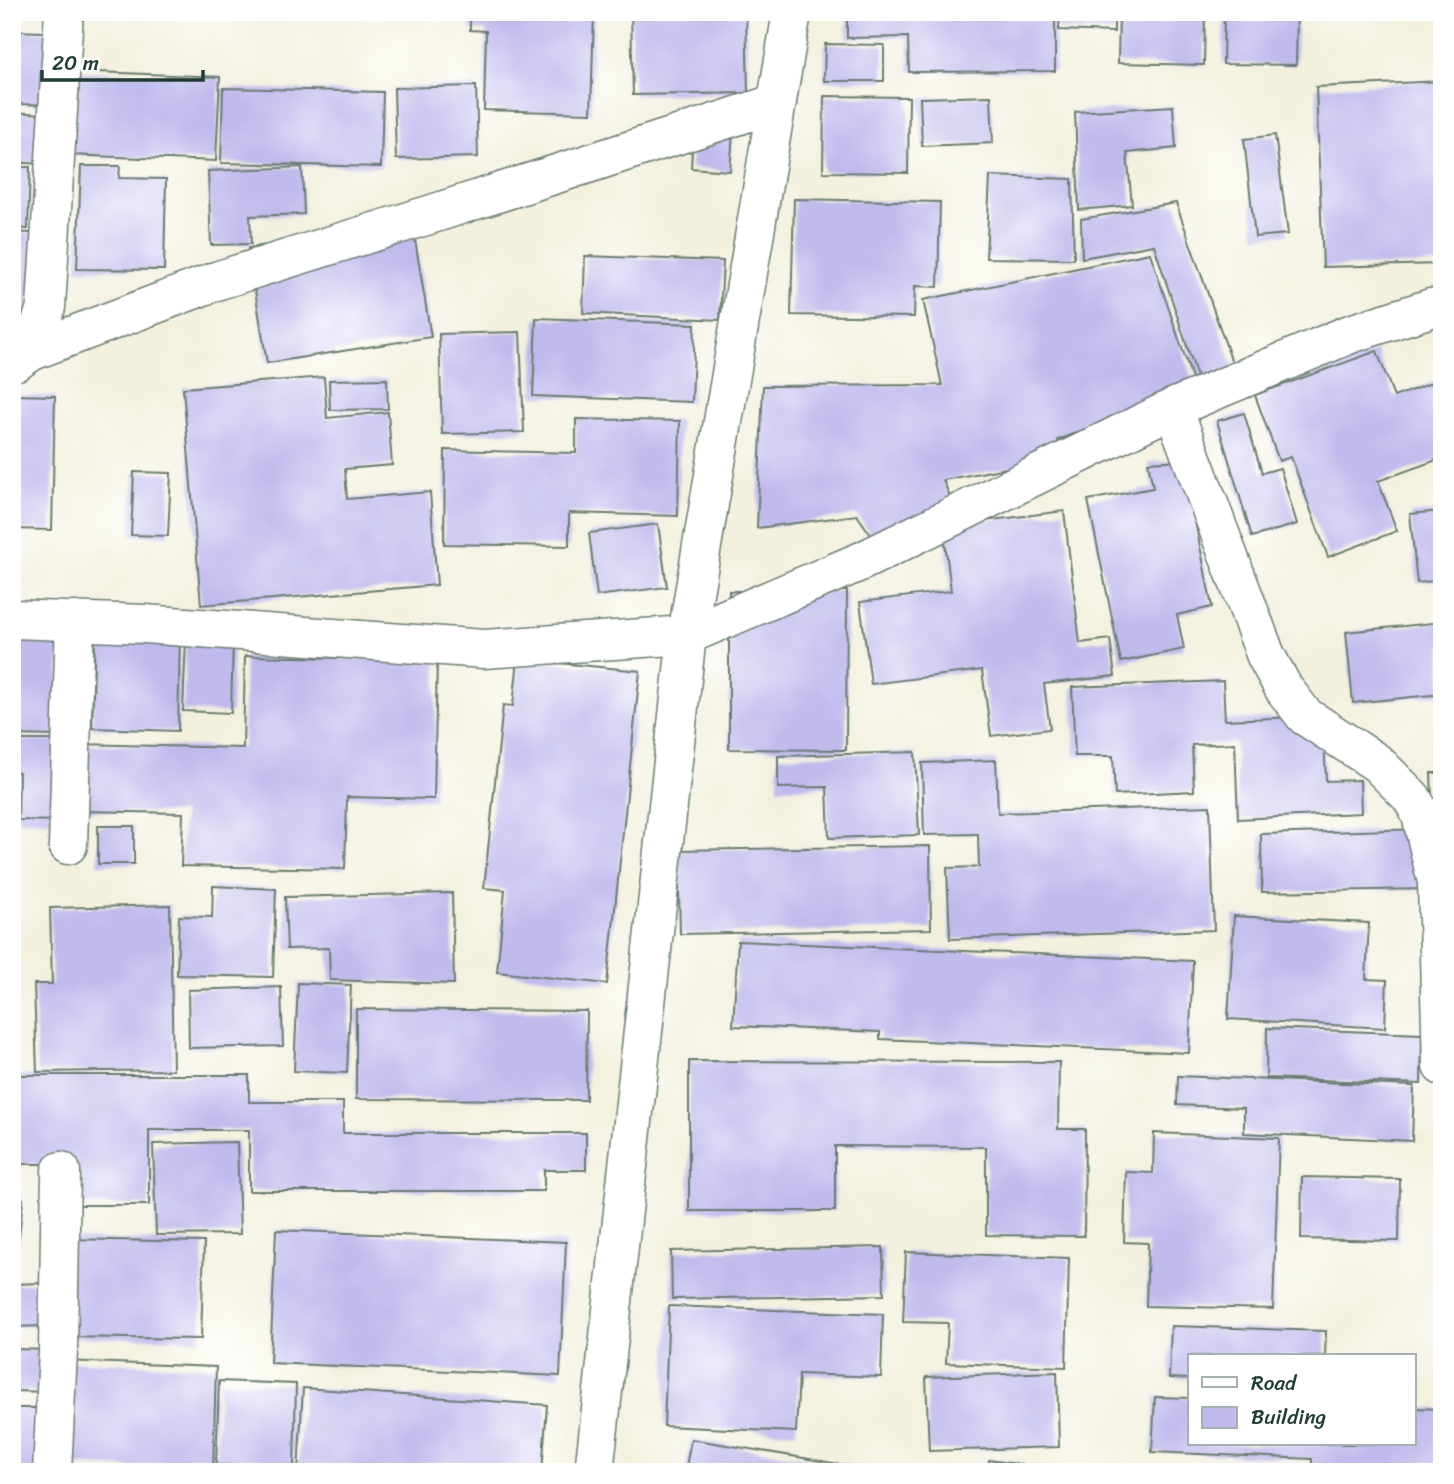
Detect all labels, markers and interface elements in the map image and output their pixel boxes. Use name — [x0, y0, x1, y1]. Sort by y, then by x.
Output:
scale bar — [42, 38, 203, 82]
text: 20 m — [52, 44, 99, 82]
legend — [1188, 1354, 1416, 1446]
text: Road — [1251, 1364, 1298, 1402]
text: Building — [1251, 1398, 1327, 1436]

